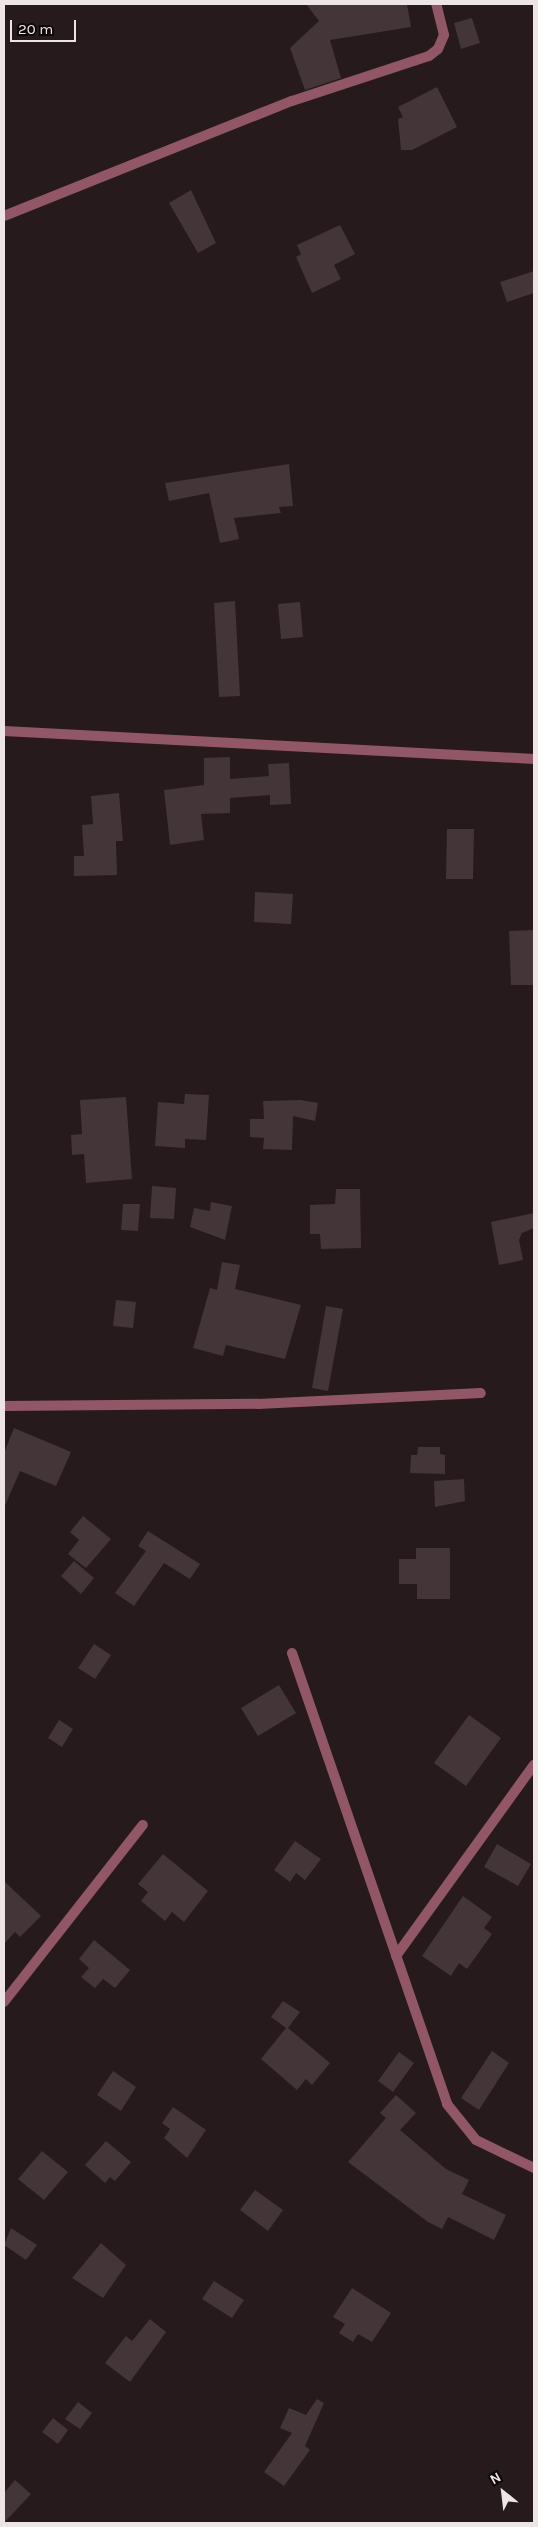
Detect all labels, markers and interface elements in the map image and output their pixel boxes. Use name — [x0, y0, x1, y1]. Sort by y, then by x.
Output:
scale bar — [12, 10, 79, 42]
text: 20 m — [18, 20, 53, 38]
north arrow — [478, 2467, 528, 2517]
text: N — [487, 2469, 504, 2488]

